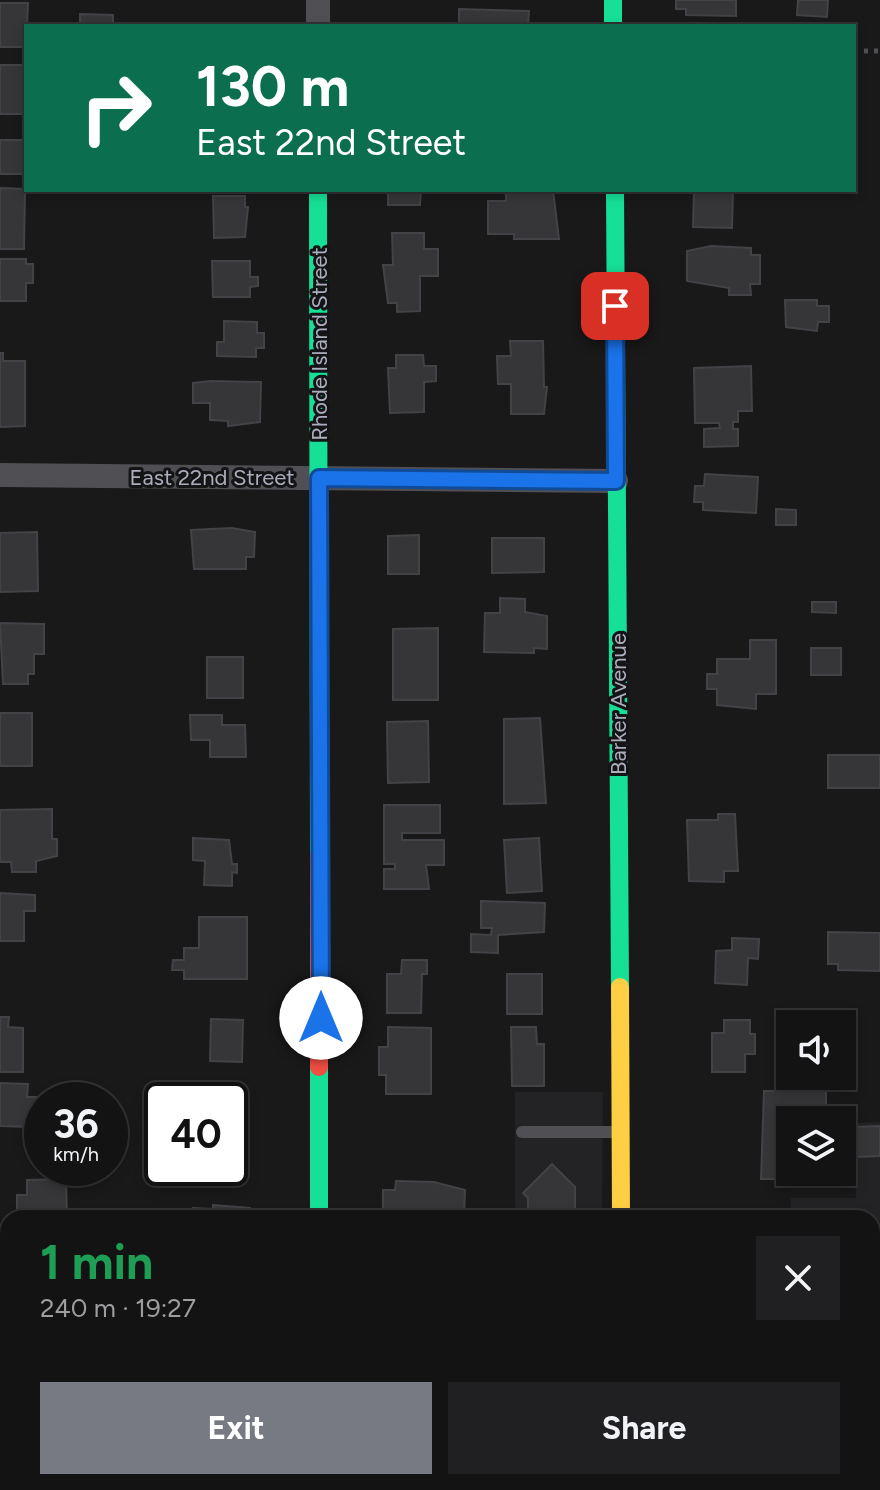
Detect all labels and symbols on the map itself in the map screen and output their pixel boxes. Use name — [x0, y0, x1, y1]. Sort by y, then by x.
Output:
street label: Rhode Island Street — [306, 247, 333, 441]
pin — [581, 272, 649, 340]
street label: East 22nd Street — [129, 464, 295, 491]
street label: Barker Avenue — [605, 633, 632, 775]
position arrow — [279, 976, 363, 1060]
speed limit sign: 40 — [144, 1082, 248, 1186]

